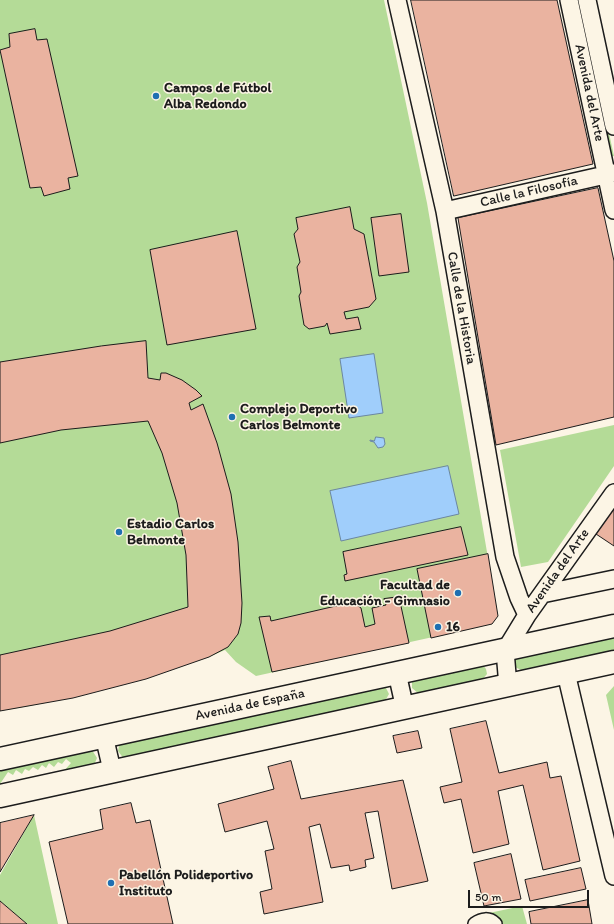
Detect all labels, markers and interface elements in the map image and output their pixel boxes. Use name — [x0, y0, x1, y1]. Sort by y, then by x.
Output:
street label: Avenida del Arte — [571, 43, 607, 143]
place label: Campos de Fútbol Alba Redondo — [164, 80, 271, 112]
marker: Campos de Fútbol Alba Redondo — [151, 91, 161, 101]
street label: Calle la Filosofía — [478, 173, 580, 211]
street label: Calle de la Historia — [443, 250, 479, 366]
place label: Complejo Deportivo Carlos Belmonte — [240, 401, 357, 434]
marker: Complejo Deportivo Carlos Belmonte — [227, 412, 237, 422]
place label: Estadio Carlos Belmonte — [127, 516, 214, 548]
street label: Avenida del Arte — [523, 526, 593, 616]
marker: Estadio Carlos Belmonte — [114, 527, 124, 537]
place label: Facultad de Educación - Gimnasio — [320, 577, 450, 610]
marker: Facultad de Educación - Gimnasio — [453, 588, 463, 598]
place label: 16 — [446, 619, 460, 635]
marker: 16 — [433, 622, 443, 632]
street label: Avenida de España — [194, 685, 306, 725]
place label: Pabellón Polideportivo Instituto — [119, 867, 253, 900]
marker: Pabellón Polideportivo Instituto — [106, 878, 116, 888]
scale bar — [470, 882, 591, 908]
text: 50 m — [475, 890, 501, 904]

